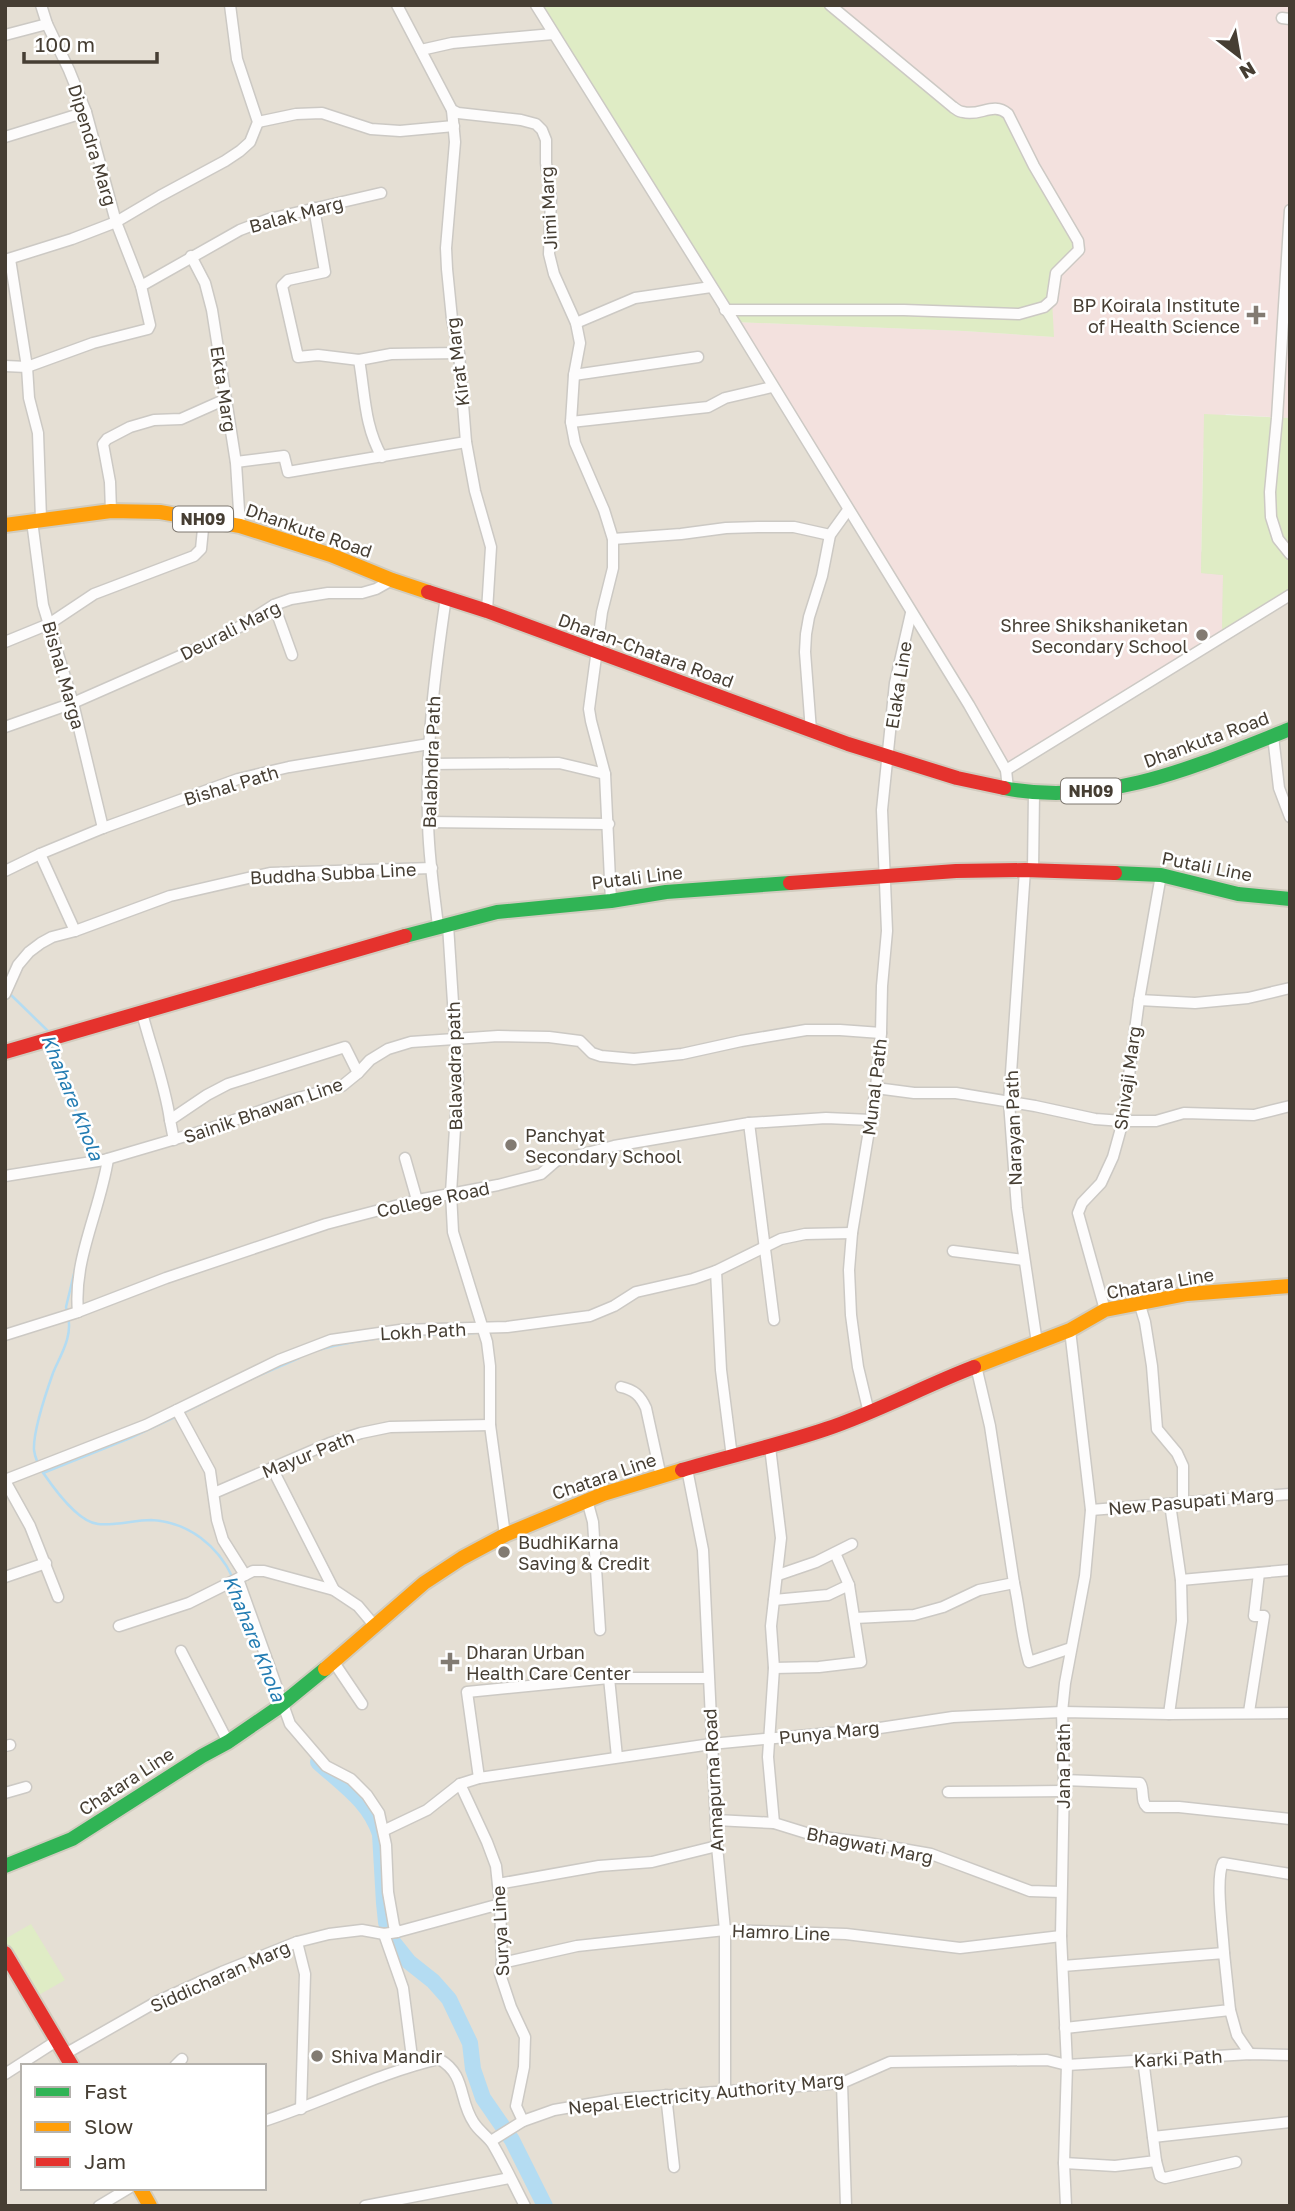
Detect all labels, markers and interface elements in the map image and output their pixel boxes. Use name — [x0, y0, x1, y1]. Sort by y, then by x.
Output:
scale bar — [24, 21, 158, 65]
north arrow — [1204, 21, 1274, 91]
text: 100 m — [35, 31, 95, 57]
text: N — [1236, 57, 1260, 85]
street label: Dipendra Marg — [64, 81, 122, 209]
street label: Jimi Marg — [535, 166, 561, 250]
street label: Balak Marg — [247, 191, 345, 237]
place label: BP Koirala Institute of Health Science — [1073, 294, 1240, 337]
marker: BP Koirala Institute of Health Science — [1246, 305, 1266, 325]
street label: Kirat Marg — [441, 316, 473, 408]
street label: Ekta Marg — [206, 344, 242, 434]
street label: Dhankute Road — [243, 498, 375, 562]
road number: NH09 — [173, 506, 233, 532]
street label: Deurali Marg — [176, 595, 284, 665]
street label: Dharan-Chatara Road — [555, 608, 737, 692]
place label: Shree Shikshaniketan Secondary School — [1000, 614, 1188, 657]
street label: Bishal Marga — [38, 618, 90, 732]
marker: Shree Shikshaniketan Secondary School — [1194, 627, 1210, 643]
street label: Elaka Line — [880, 640, 916, 730]
street label: Balabhdra Path — [418, 695, 444, 829]
street label: Dhankuta Road — [1140, 706, 1272, 772]
street label: Bishal Path — [181, 760, 281, 810]
road number: NH09 — [1061, 778, 1121, 804]
street label: Putali Line — [1160, 846, 1254, 886]
street label: Buddha Subba Line — [249, 858, 417, 888]
street label: Putali Line — [590, 860, 684, 894]
street label: Balavadra path — [442, 1001, 466, 1131]
street label: Shivaji Marg — [1109, 1025, 1145, 1131]
water label: Khahare Khola — [37, 1031, 109, 1165]
street label: Munal Path — [857, 1037, 891, 1137]
street label: Narayan Path — [1000, 1070, 1026, 1186]
street label: Sainik Bhawan Line — [181, 1072, 345, 1148]
place label: Panchyat Secondary School — [525, 1124, 682, 1167]
marker: Panchyat Secondary School — [503, 1137, 519, 1153]
street label: College Road — [375, 1176, 491, 1222]
street label: Chatara Line — [1105, 1263, 1215, 1303]
street label: Lokh Path — [379, 1318, 467, 1344]
street label: Mayur Path — [259, 1426, 357, 1482]
street label: Chatara Line — [549, 1448, 659, 1504]
street label: New Pasupati Marg — [1107, 1483, 1275, 1519]
place label: BudhiKarna Saving & Credit — [518, 1531, 650, 1574]
marker: BudhiKarna Saving & Credit — [496, 1544, 512, 1560]
water label: Khahare Khola — [219, 1572, 291, 1706]
place label: Dharan Urban Health Care Center — [466, 1641, 631, 1684]
marker: Dharan Urban Health Care Center — [440, 1652, 460, 1672]
street label: Annapurna Road — [698, 1708, 728, 1852]
street label: Punya Marg — [778, 1716, 880, 1748]
street label: Jana Path — [1052, 1723, 1074, 1809]
street label: Chatara Line — [74, 1742, 178, 1820]
street label: Bhagwati Marg — [805, 1822, 935, 1868]
street label: Surya Line — [487, 1885, 513, 1977]
street label: Hamro Line — [731, 1919, 831, 1945]
street label: Siddicharan Marg — [147, 1935, 293, 2017]
place label: Shiva Mandir — [331, 2045, 442, 2067]
street label: Karki Path — [1133, 2045, 1223, 2071]
marker: Shiva Mandir — [309, 2048, 325, 2064]
legend — [21, 2064, 266, 2190]
street label: Nepal Electricity Authority Marg — [567, 2068, 845, 2118]
text: Fast — [84, 2078, 127, 2104]
text: Slow — [84, 2113, 133, 2139]
text: Jam — [84, 2148, 126, 2174]

